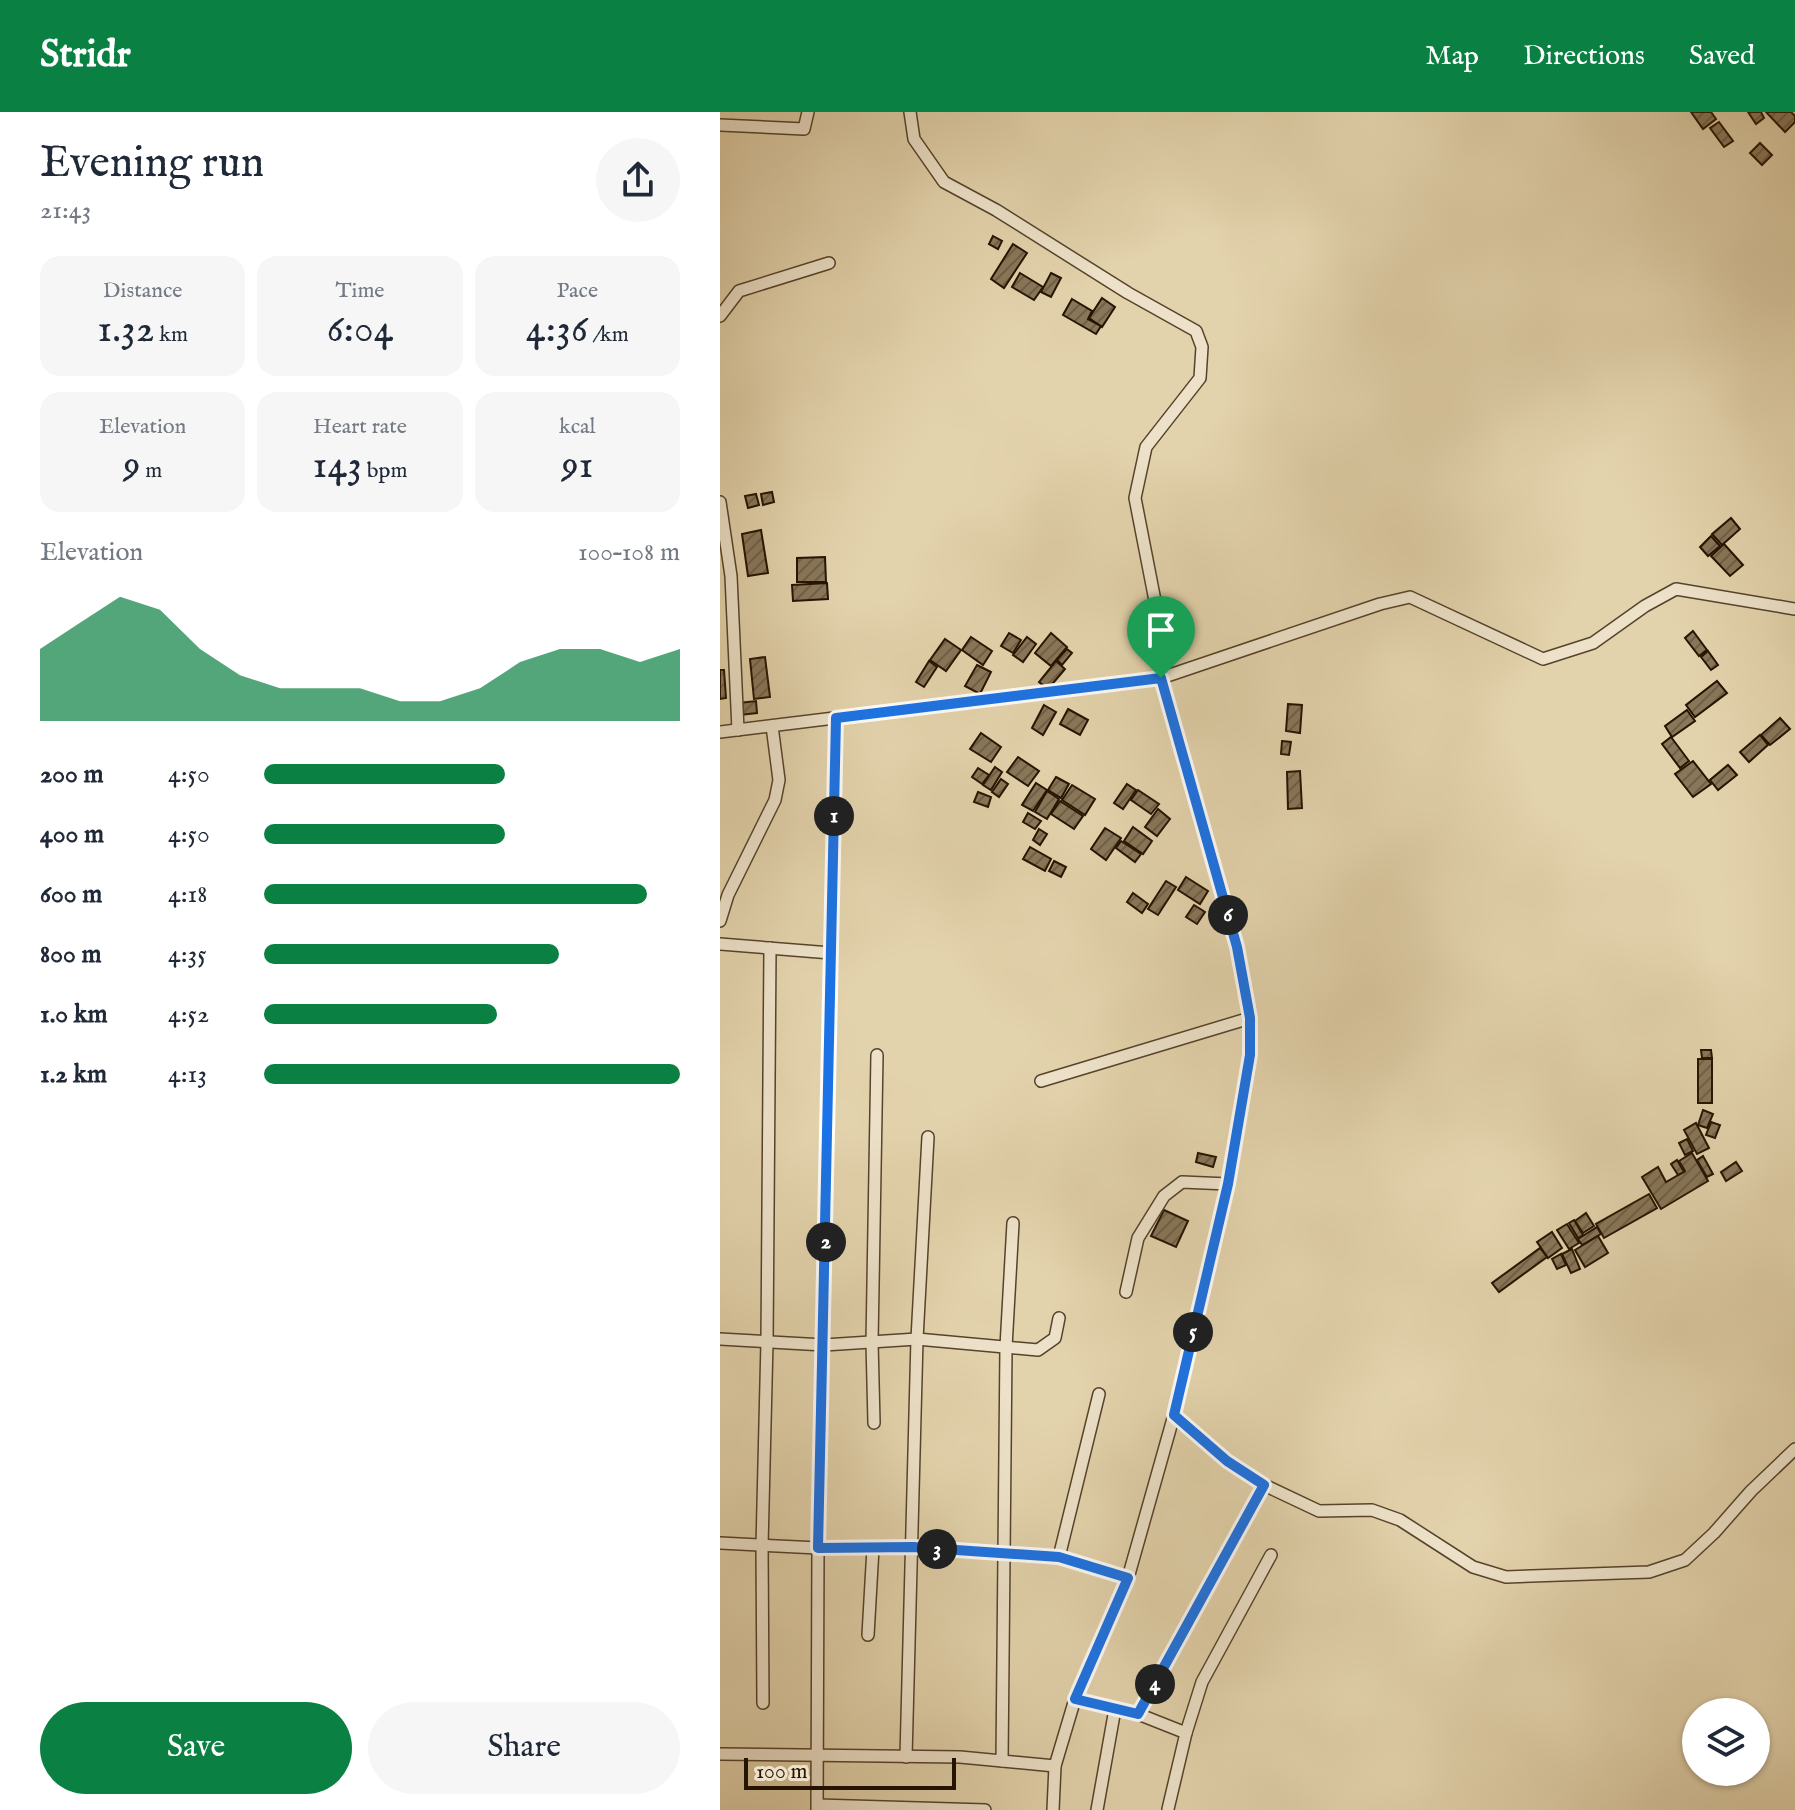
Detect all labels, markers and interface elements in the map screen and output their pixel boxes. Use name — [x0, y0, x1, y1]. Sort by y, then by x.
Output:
text: Stridr — [40, 32, 131, 80]
text: Map — [1425, 39, 1479, 74]
text: Directions — [1523, 39, 1645, 74]
text: Saved — [1689, 39, 1755, 74]
text: Evening run — [40, 136, 264, 192]
button: share — [596, 138, 680, 222]
text: 21:43 — [40, 194, 91, 227]
text: Distance — [103, 277, 182, 305]
text: Time — [336, 277, 384, 305]
text: Pace — [557, 277, 598, 305]
text: 1.32 — [97, 305, 154, 356]
text: 6:04 — [327, 305, 393, 356]
text: 4:36 — [526, 305, 588, 356]
text: km — [154, 321, 188, 349]
text: /km — [588, 321, 629, 349]
text: Elevation — [99, 413, 186, 441]
text: Heart rate — [313, 413, 407, 441]
text: kcal — [559, 413, 596, 441]
text: 9 — [123, 441, 141, 492]
text: 143 — [313, 441, 362, 492]
text: 91 — [561, 441, 593, 492]
text: m — [141, 457, 162, 485]
text: bpm — [362, 457, 407, 485]
text: Elevation — [40, 536, 143, 569]
text: 100–108 m — [578, 536, 680, 569]
pin — [1127, 596, 1195, 678]
icon: arrive — [1139, 608, 1183, 652]
text: 200 m — [40, 758, 104, 791]
text: 4:50 — [168, 758, 210, 791]
pin: 1 — [814, 796, 854, 836]
text: 1 — [830, 802, 838, 830]
text: 400 m — [40, 818, 104, 851]
text: 4:50 — [168, 818, 210, 851]
text: 600 m — [40, 878, 102, 911]
text: 4:18 — [168, 878, 207, 911]
pin: 6 — [1208, 895, 1248, 935]
text: 6 — [1223, 901, 1233, 929]
text: 800 m — [40, 938, 102, 971]
text: 4:35 — [168, 938, 207, 971]
text: 1.0 km — [40, 998, 108, 1031]
text: 4:52 — [168, 998, 209, 1031]
text: 1.2 km — [40, 1058, 107, 1091]
text: 4:13 — [168, 1058, 207, 1091]
pin: 2 — [806, 1222, 846, 1262]
text: 2 — [821, 1228, 831, 1256]
pin: 5 — [1173, 1312, 1213, 1352]
text: 5 — [1189, 1318, 1197, 1346]
pin: 3 — [917, 1529, 957, 1569]
text: 3 — [933, 1535, 941, 1563]
pin: 4 — [1135, 1664, 1175, 1704]
text: 4 — [1150, 1670, 1160, 1698]
map controls — [1682, 1698, 1770, 1786]
button: layers — [1682, 1698, 1770, 1786]
button: Save — [40, 1702, 352, 1794]
button: Share — [368, 1702, 680, 1794]
scale bar — [744, 1754, 956, 1790]
text: 100 m — [756, 1758, 808, 1786]

